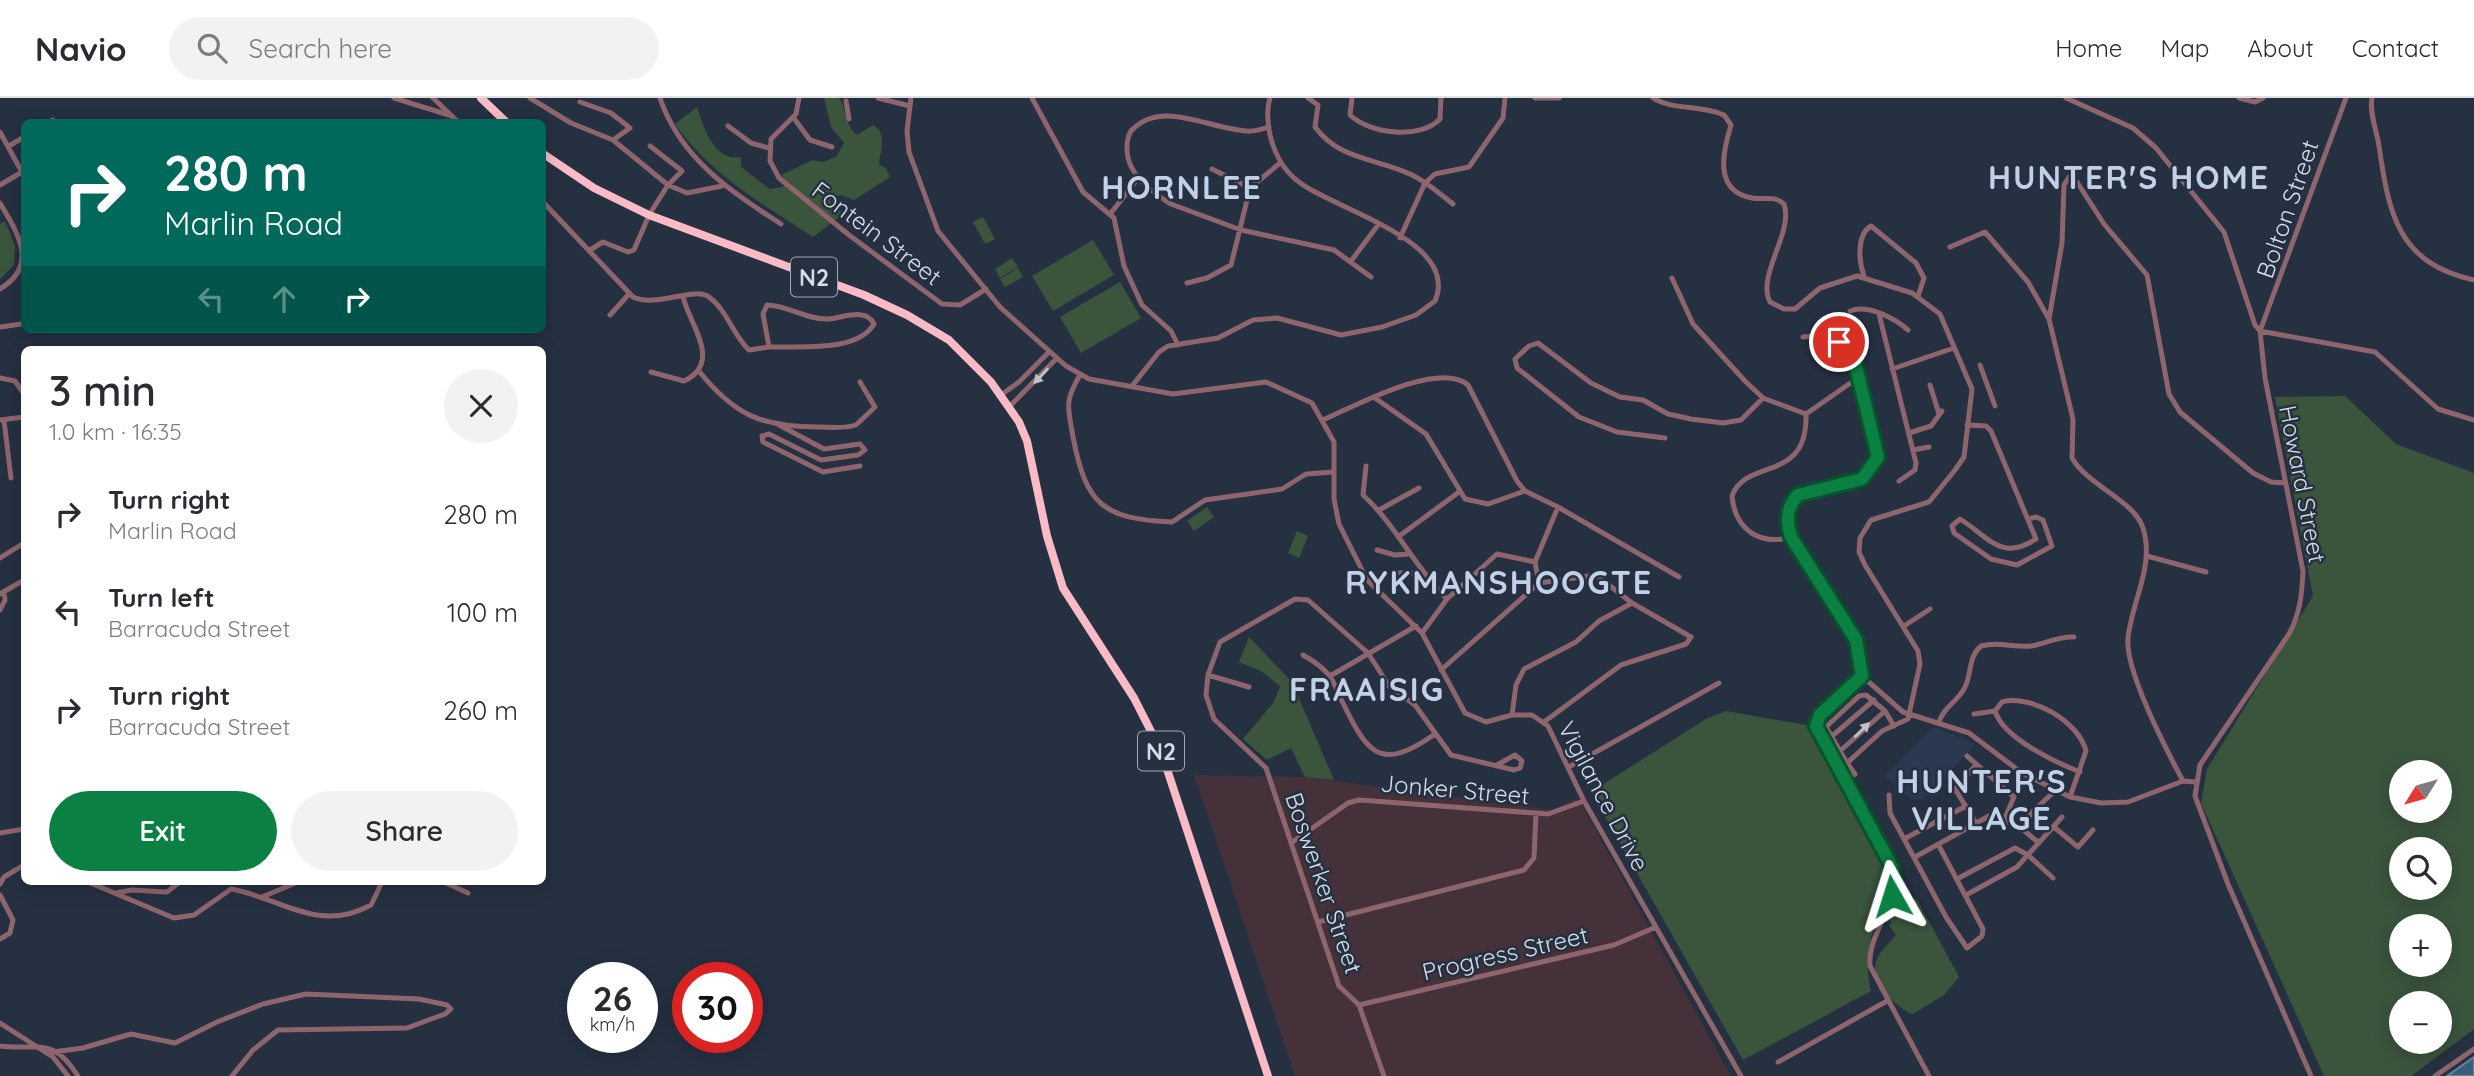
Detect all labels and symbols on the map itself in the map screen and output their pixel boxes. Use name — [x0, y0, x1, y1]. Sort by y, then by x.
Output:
street label: Bolton Street — [2249, 136, 2325, 282]
district label: HUNTER'S HOME — [1988, 157, 2270, 197]
district label: HORNLEE — [1101, 167, 1263, 207]
street label: Fontein Street — [806, 175, 948, 291]
road number: N2 — [791, 258, 837, 296]
pin — [1809, 312, 1869, 372]
one-way arrow — [1033, 367, 1049, 385]
street label: Howard Street — [2273, 403, 2333, 565]
district label: RYKMANSHOOGTE — [1345, 562, 1653, 602]
district label: FRAAISIG — [1289, 669, 1445, 709]
street label: Vigilance Drive — [1552, 716, 1656, 876]
one-way arrow — [1853, 722, 1870, 739]
road number: N2 — [1138, 732, 1184, 771]
north arrow — [2389, 760, 2452, 822]
district label: HUNTER'S VILLAGE — [1896, 761, 2068, 838]
street label: Jonker Street — [1379, 768, 1531, 810]
street label: Boswerker Street — [1279, 789, 1369, 977]
position arrow — [1855, 859, 1929, 933]
street label: Progress Street — [1419, 919, 1591, 987]
speed limit sign: 30 — [672, 962, 763, 1053]

